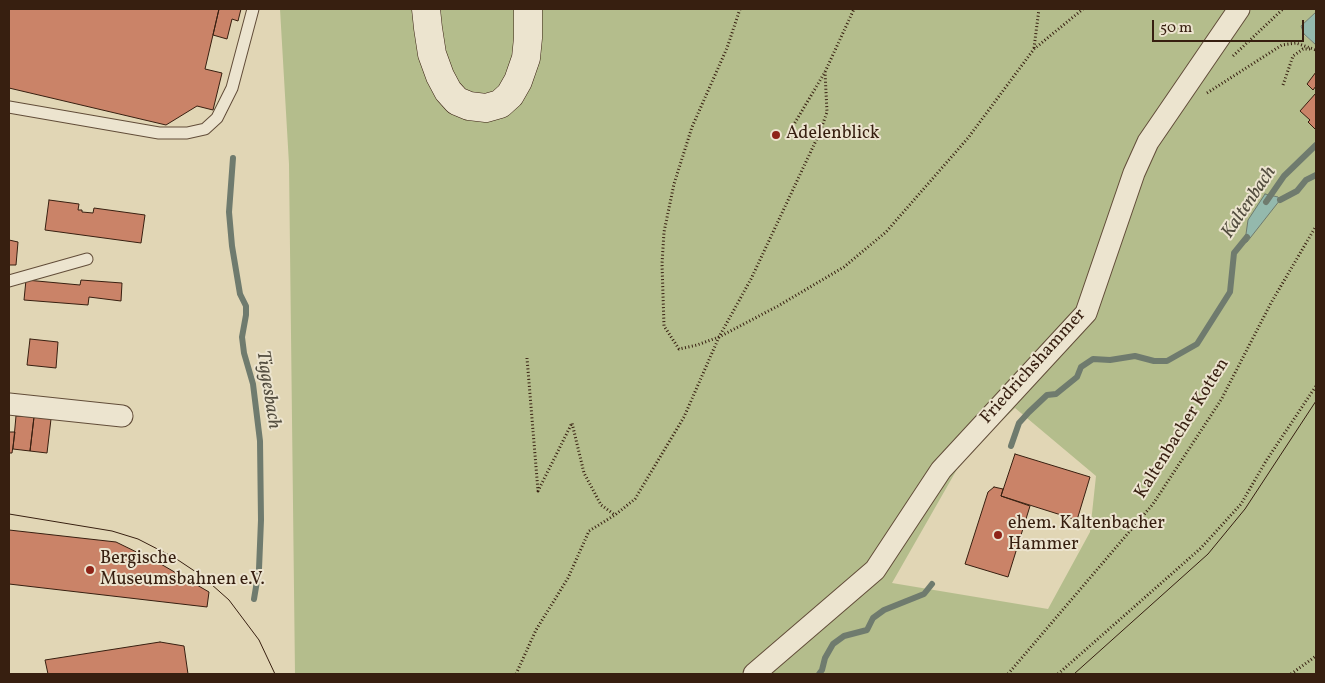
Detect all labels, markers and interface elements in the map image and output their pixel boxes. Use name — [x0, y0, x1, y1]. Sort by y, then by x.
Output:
scale bar — [1155, 10, 1308, 42]
text: 50 m — [1160, 18, 1192, 39]
place label: Adelenblick — [786, 124, 880, 146]
marker: Adelenblick — [770, 129, 782, 141]
water label: Kaltenbach — [1218, 163, 1282, 243]
street label: Friedrichshammer — [977, 305, 1091, 429]
water label: Tiggesbach — [250, 349, 284, 431]
street label: Kaltenbacher Kotten — [1131, 355, 1235, 503]
place label: ehem. Kaltenbacher Hammer — [1008, 514, 1165, 556]
marker: ehem. Kaltenbacher Hammer — [992, 529, 1004, 541]
place label: Bergische Museumsbahnen e.V. — [100, 549, 265, 592]
marker: Bergische Museumsbahnen e.V. — [84, 564, 96, 576]

